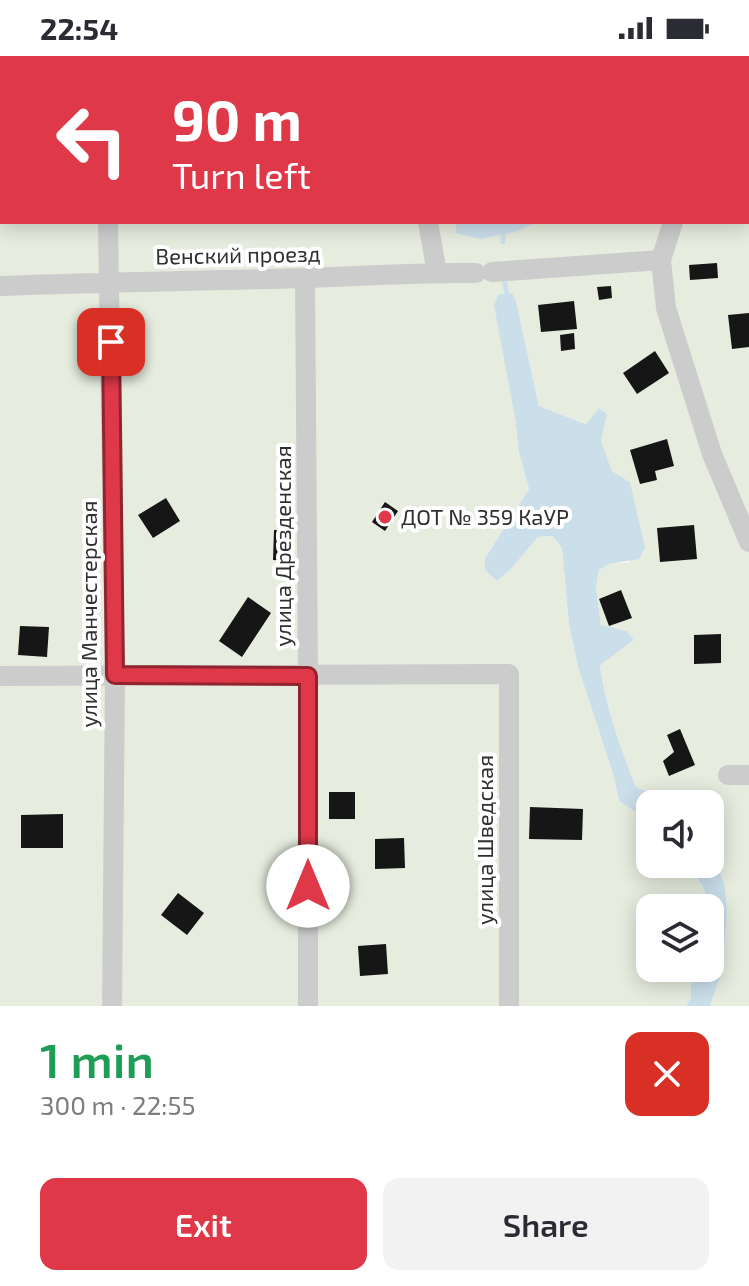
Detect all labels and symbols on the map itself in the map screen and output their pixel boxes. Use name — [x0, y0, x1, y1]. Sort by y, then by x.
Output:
street label: Венский проезд — [155, 240, 321, 268]
pin — [77, 308, 145, 376]
street label: улица Дрезденская — [269, 445, 296, 647]
street label: улица Манчестерская — [75, 500, 102, 728]
place label: ДОТ № 359 КаУР — [401, 503, 569, 529]
marker: ДОТ № 359 КаУР — [376, 508, 394, 526]
street label: улица Шведская — [471, 755, 498, 925]
position arrow — [266, 844, 350, 928]

